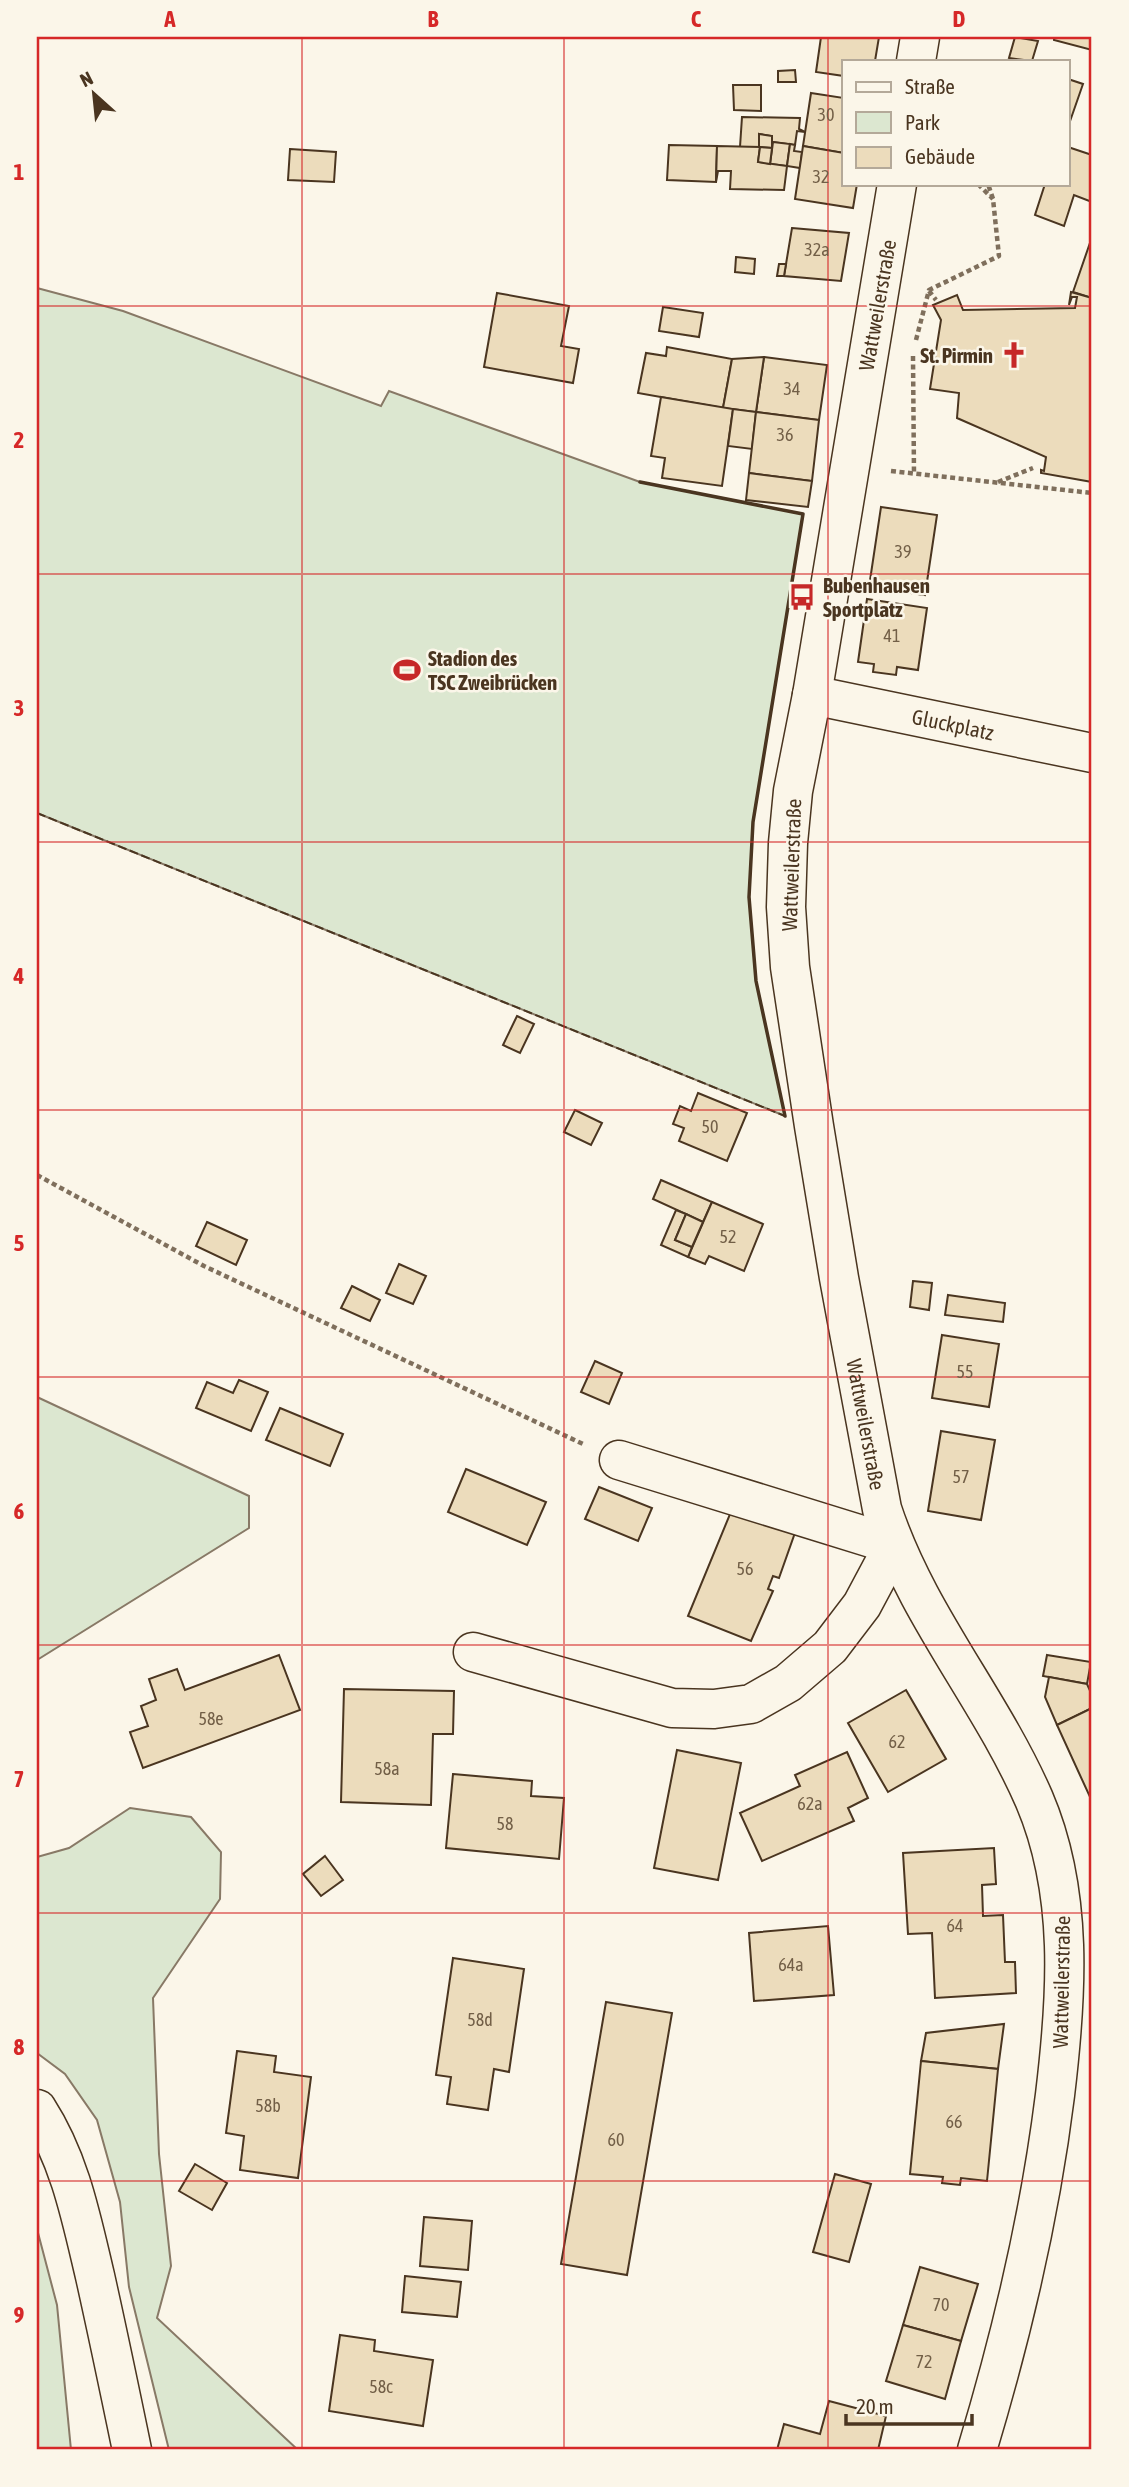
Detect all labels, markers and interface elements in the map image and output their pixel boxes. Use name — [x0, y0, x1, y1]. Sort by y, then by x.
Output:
text: A — [163, 6, 176, 32]
text: B — [428, 6, 439, 32]
text: C — [691, 6, 702, 32]
text: D — [953, 6, 966, 32]
north arrow — [60, 60, 130, 130]
legend — [842, 60, 1070, 186]
text: N — [76, 67, 96, 91]
text: Straße — [905, 74, 955, 98]
house number: 30 — [818, 104, 834, 125]
text: Park — [905, 110, 940, 134]
text: Gebäude — [905, 144, 975, 168]
text: 1 — [14, 159, 25, 185]
house number: 32 — [813, 166, 829, 187]
street label: Wattweilerstraße — [854, 238, 900, 372]
house number: 32a — [804, 239, 830, 260]
church icon: St. Pirmin — [999, 340, 1029, 370]
place label: St. Pirmin — [920, 343, 993, 367]
house number: 34 — [784, 378, 800, 399]
house number: 36 — [777, 424, 793, 445]
text: 2 — [14, 427, 24, 453]
house number: 39 — [895, 541, 911, 562]
place label: Bubenhausen Sportplatz — [823, 573, 930, 621]
bus stop icon: Bubenhausen Sportplatz — [787, 582, 817, 612]
house number: 41 — [884, 625, 900, 646]
place label: Stadion des TSC Zweibrücken — [428, 646, 557, 694]
sports icon: Stadion des TSC Zweibrücken — [392, 655, 422, 685]
text: 3 — [14, 695, 24, 721]
street label: Gluckplatz — [910, 704, 996, 744]
street label: Wattweilerstraße — [777, 798, 805, 932]
text: 4 — [13, 963, 25, 989]
house number: 50 — [702, 1116, 718, 1137]
house number: 52 — [720, 1226, 736, 1247]
text: 5 — [14, 1230, 25, 1256]
street label: Wattweilerstraße — [842, 1357, 890, 1492]
house number: 55 — [957, 1361, 973, 1382]
house number: 57 — [953, 1466, 969, 1487]
text: 6 — [14, 1498, 25, 1524]
house number: 56 — [737, 1558, 753, 1579]
house number: 58e — [198, 1708, 224, 1729]
house number: 62 — [889, 1731, 905, 1752]
house number: 58a — [374, 1758, 400, 1779]
text: 7 — [14, 1766, 24, 1792]
house number: 62a — [797, 1793, 823, 1814]
house number: 58 — [497, 1813, 513, 1834]
house number: 64 — [947, 1915, 963, 1936]
street label: Wattweilerstraße — [1048, 1915, 1074, 2049]
house number: 64a — [778, 1954, 804, 1975]
house number: 58d — [467, 2009, 493, 2030]
text: 8 — [14, 2034, 25, 2060]
house number: 58b — [255, 2095, 281, 2116]
house number: 66 — [946, 2111, 962, 2132]
house number: 60 — [608, 2129, 624, 2150]
house number: 70 — [933, 2294, 949, 2315]
text: 9 — [14, 2302, 25, 2328]
house number: 72 — [916, 2351, 932, 2372]
house number: 58c — [369, 2376, 393, 2397]
scale bar — [846, 2382, 972, 2426]
text: 20 m — [856, 2394, 894, 2418]

